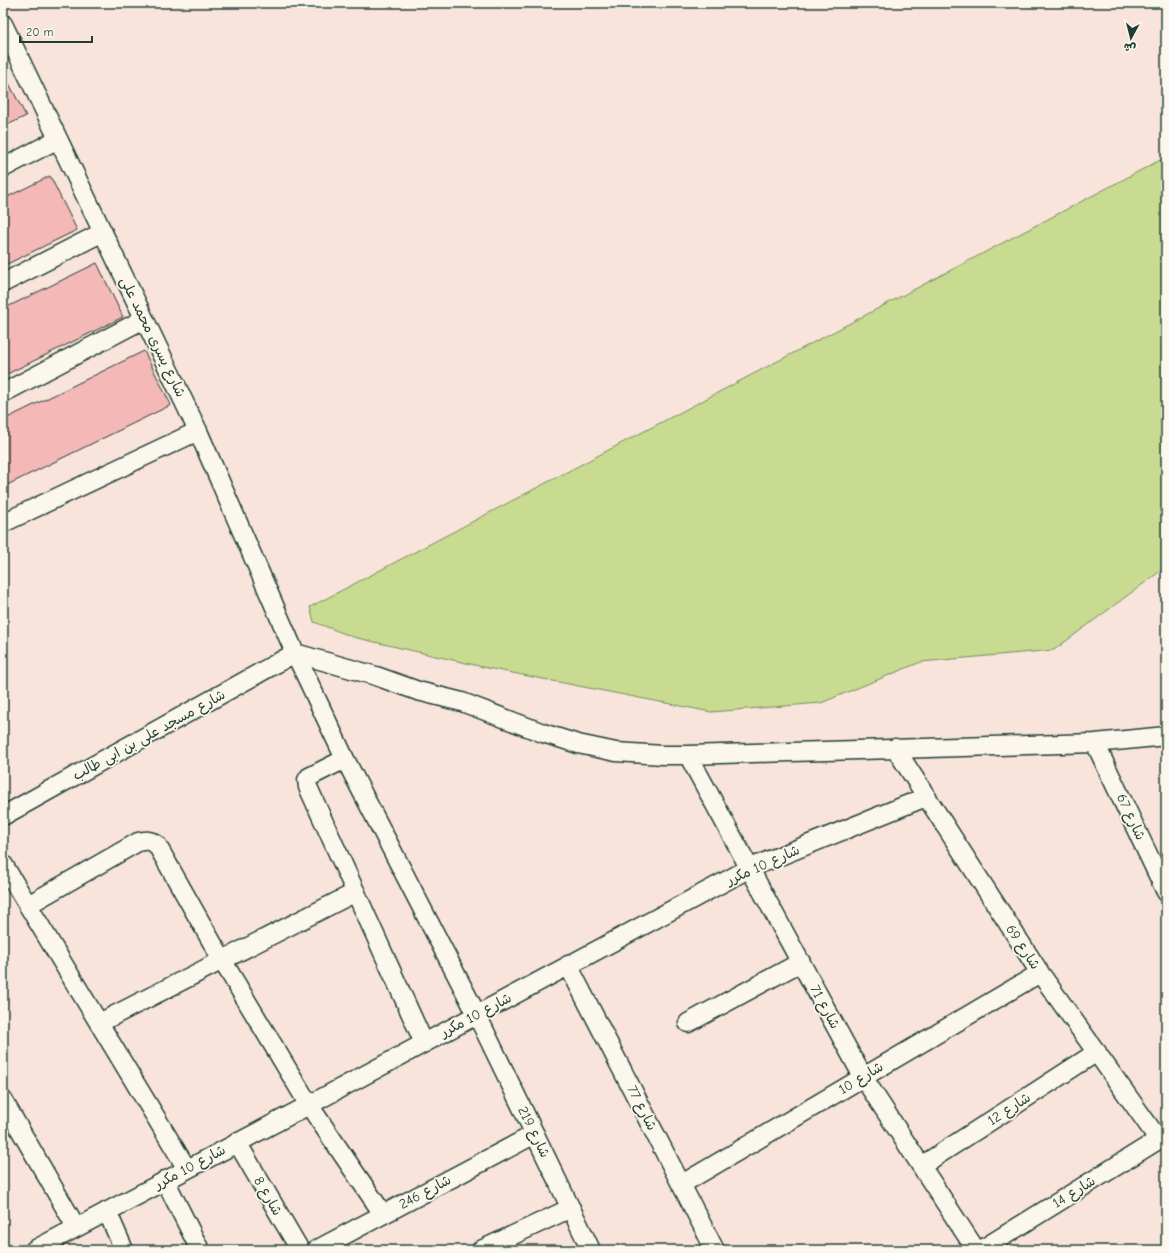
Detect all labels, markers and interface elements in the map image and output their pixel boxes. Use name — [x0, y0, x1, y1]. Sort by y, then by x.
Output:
scale bar — [20, 18, 92, 44]
north arrow — [1111, 18, 1151, 58]
text: 20 m — [26, 25, 54, 39]
text: ش — [1123, 40, 1137, 55]
street label: شارع يسرى محمد على — [116, 274, 190, 400]
street label: شارع مسجد على بن ابى طالب — [70, 686, 229, 785]
street label: شارع 67 — [1112, 791, 1149, 843]
street label: شارع 10 مكرر — [723, 841, 803, 890]
street label: شارع 69 — [1001, 921, 1044, 973]
street label: شارع 71 — [806, 982, 844, 1032]
street label: شارع 10 مكرر — [437, 989, 515, 1042]
street label: شارع 10 — [836, 1058, 887, 1099]
street label: شارع 77 — [623, 1083, 661, 1134]
street label: شارع 12 — [984, 1089, 1034, 1130]
street label: شارع 219 — [513, 1103, 554, 1161]
street label: شارع 10 مكرر — [151, 1141, 229, 1194]
street label: شارع 246 — [396, 1171, 454, 1214]
street label: شارع 14 — [1049, 1172, 1099, 1213]
street label: شارع 8 — [249, 1173, 286, 1219]

